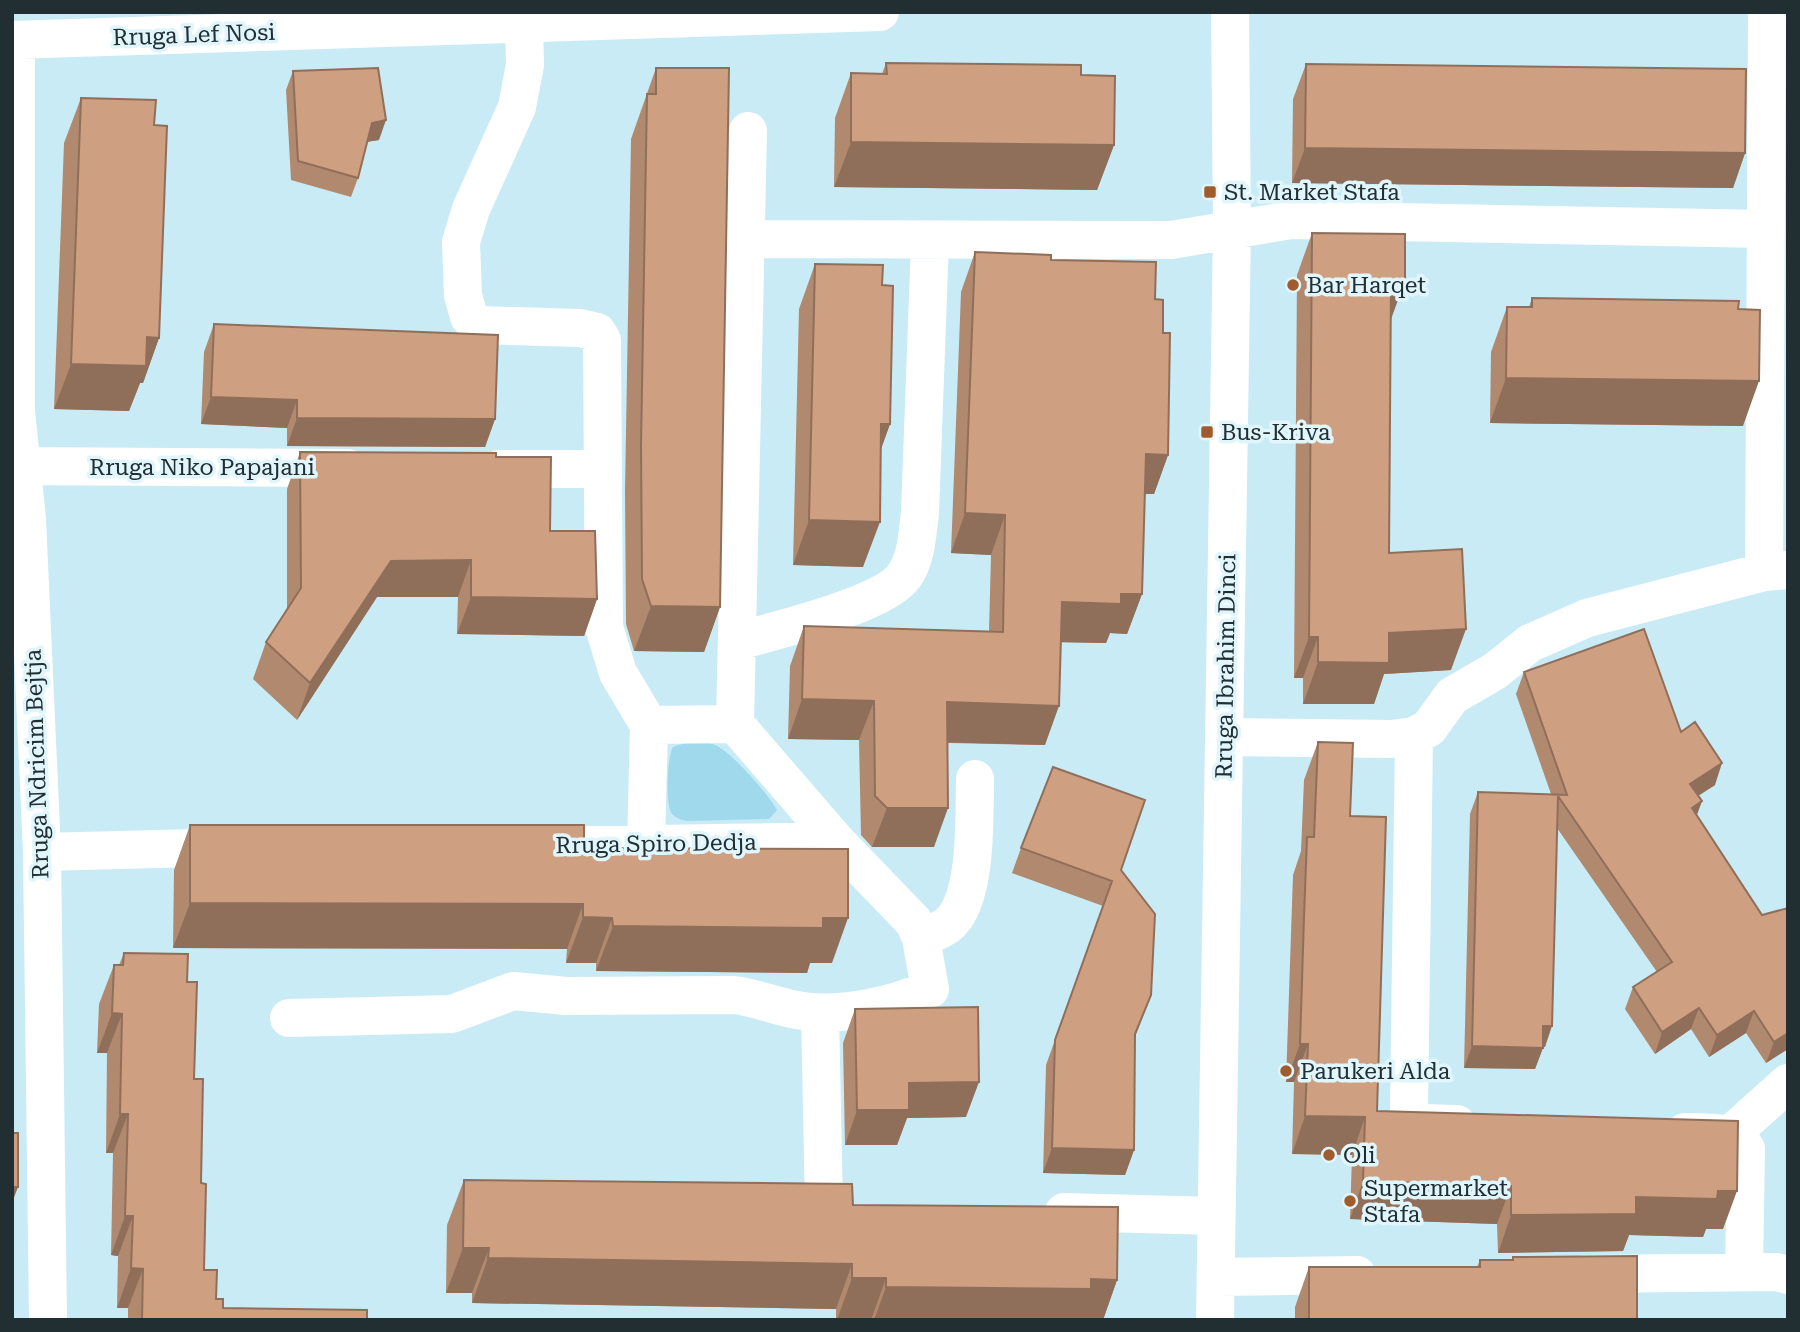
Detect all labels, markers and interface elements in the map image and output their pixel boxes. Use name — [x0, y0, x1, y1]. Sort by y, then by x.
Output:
street label: Rruga Lef Nosi — [112, 19, 276, 51]
place label: St. Market Stafa — [1224, 179, 1400, 206]
marker: St. Market Stafa — [1202, 184, 1218, 200]
place label: Bar Harqet — [1307, 272, 1426, 299]
marker: Bar Harqet — [1285, 277, 1301, 293]
place label: Bus-Kriva — [1221, 419, 1331, 446]
marker: Bus-Kriva — [1199, 424, 1215, 440]
street label: Rruga Niko Papajani — [89, 454, 315, 481]
street label: Rruga Ibrahim Dinci — [1211, 553, 1241, 779]
street label: Rruga Ndricim Bejtja — [19, 648, 55, 880]
street label: Rruga Spiro Dedja — [555, 829, 757, 859]
place label: Parukeri Alda — [1300, 1058, 1451, 1085]
marker: Parukeri Alda — [1278, 1063, 1294, 1079]
place label: Oli — [1343, 1142, 1376, 1169]
marker: Oli — [1321, 1147, 1337, 1163]
place label: Supermarket Stafa — [1364, 1175, 1508, 1228]
marker: Supermarket Stafa — [1342, 1193, 1358, 1209]

